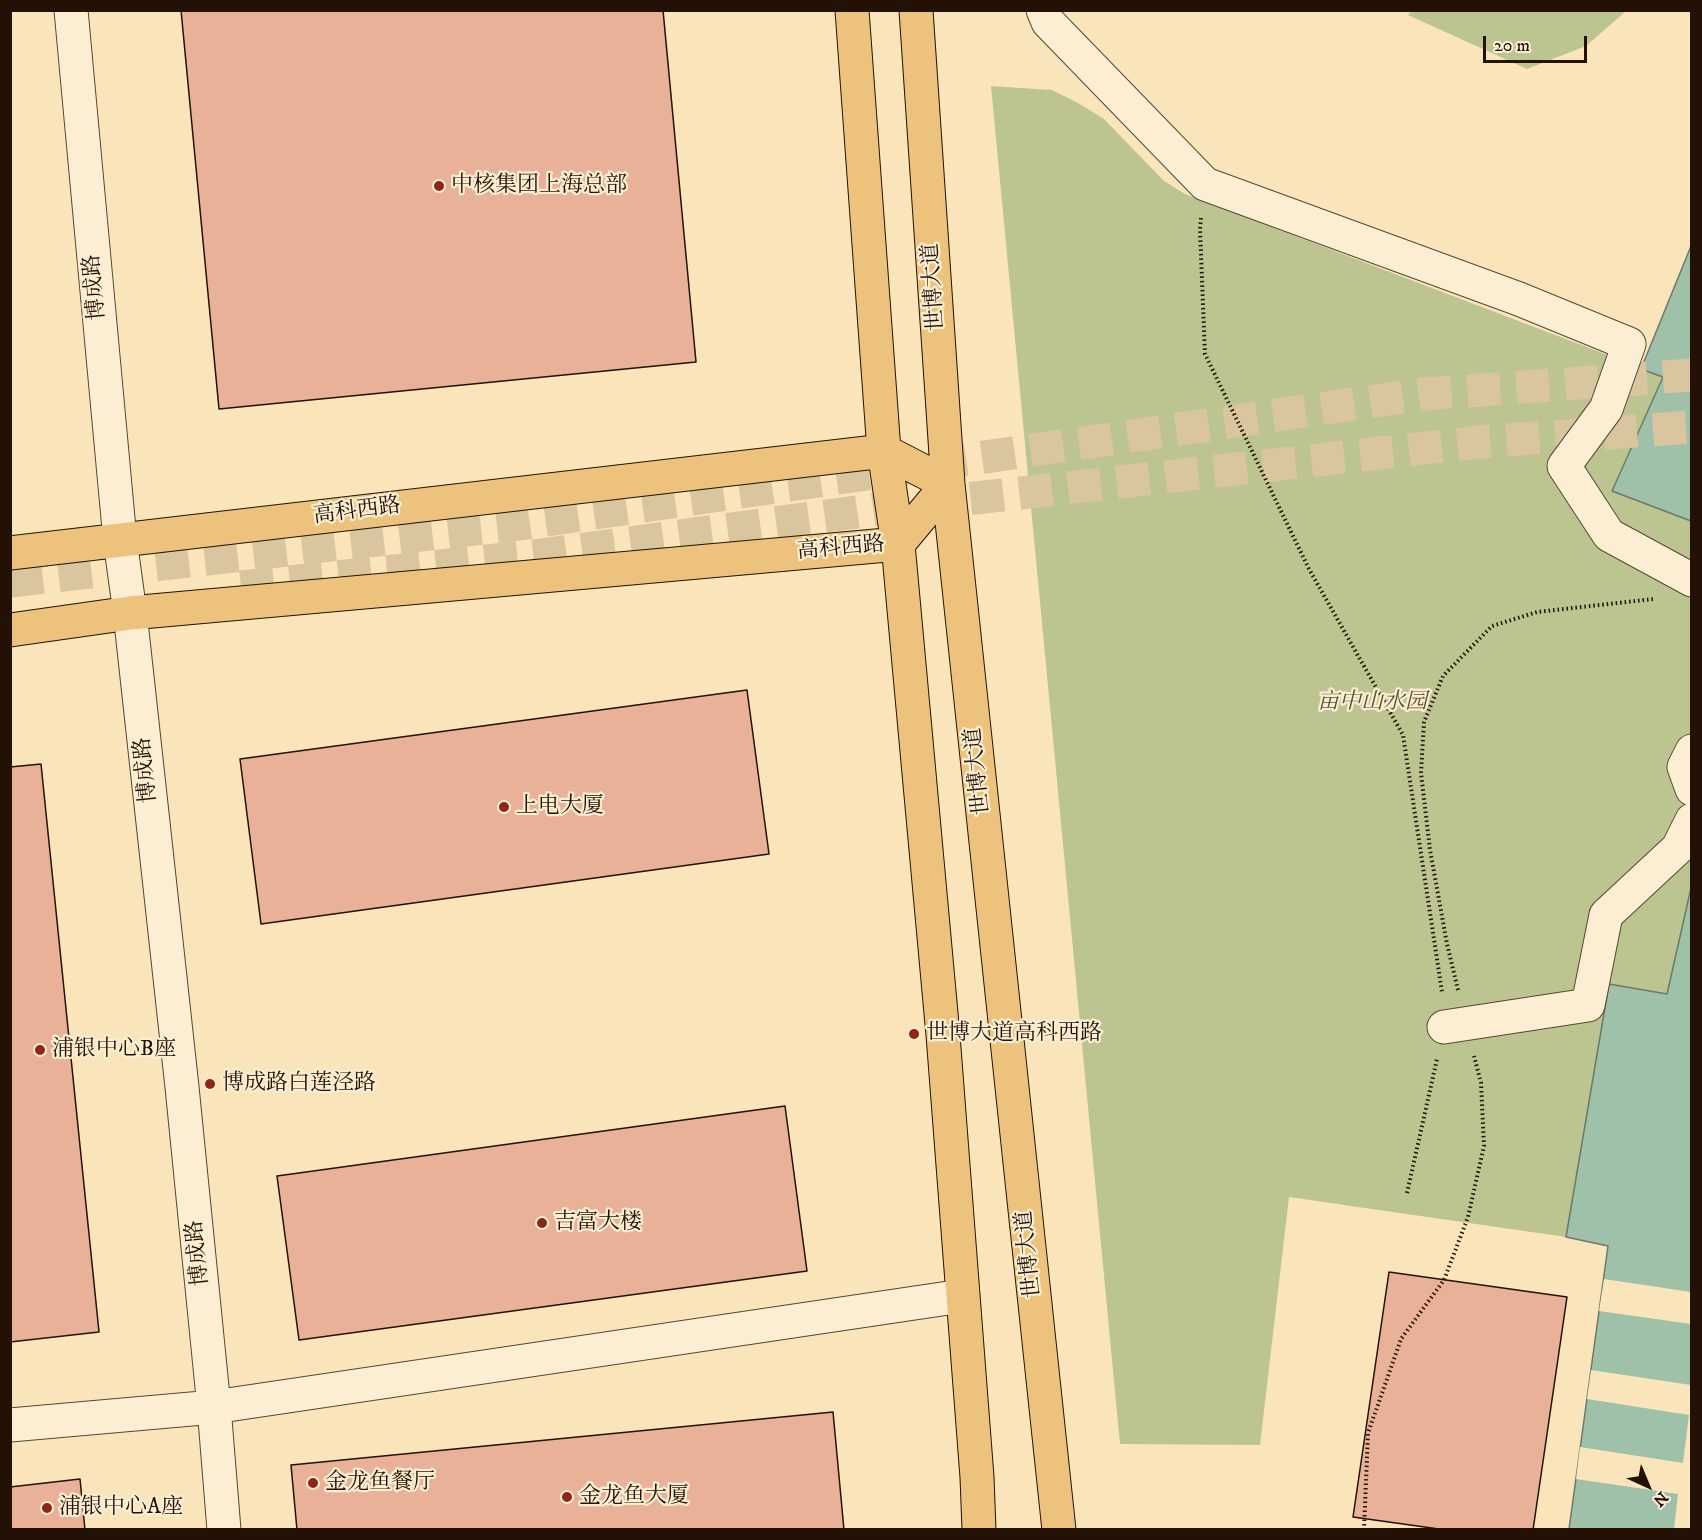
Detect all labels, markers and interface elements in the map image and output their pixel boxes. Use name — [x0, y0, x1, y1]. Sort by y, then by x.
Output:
scale bar — [1486, 24, 1590, 62]
text: 20 m — [1494, 35, 1530, 57]
place label: 中核集团上海总部 — [451, 173, 627, 199]
marker: 中核集团上海总部 — [432, 179, 446, 193]
street label: 世博大道 — [919, 242, 951, 332]
street label: 博成路 — [80, 253, 112, 321]
street label: 高科西路 — [312, 494, 402, 530]
street label: 高科西路 — [796, 532, 886, 566]
park label: 亩中山水园 — [1317, 690, 1427, 716]
street label: 世博大道 — [961, 726, 997, 816]
street label: 博成路 — [130, 736, 164, 804]
place label: 上电大厦 — [516, 794, 604, 820]
marker: 上电大厦 — [497, 800, 511, 814]
place label: 世博大道高科西路 — [926, 1021, 1102, 1047]
marker: 世博大道高科西路 — [907, 1027, 921, 1041]
place label: 浦银中心B座 — [52, 1037, 176, 1063]
marker: 浦银中心B座 — [33, 1043, 47, 1057]
place label: 博成路白莲泾路 — [222, 1071, 376, 1097]
marker: 博成路白莲泾路 — [203, 1077, 217, 1091]
street label: 世博大道 — [1012, 1209, 1048, 1299]
place label: 吉富大楼 — [554, 1210, 642, 1236]
marker: 吉富大楼 — [535, 1216, 549, 1230]
street label: 博成路 — [182, 1219, 216, 1287]
north arrow — [1618, 1456, 1678, 1516]
place label: 金龙鱼餐厅 — [325, 1470, 435, 1496]
marker: 金龙鱼餐厅 — [306, 1476, 320, 1490]
place label: 金龙鱼大厦 — [579, 1484, 689, 1510]
text: N — [1649, 1487, 1672, 1511]
marker: 金龙鱼大厦 — [560, 1490, 574, 1504]
place label: 浦银中心A座 — [59, 1495, 183, 1521]
marker: 浦银中心A座 — [40, 1501, 54, 1515]

